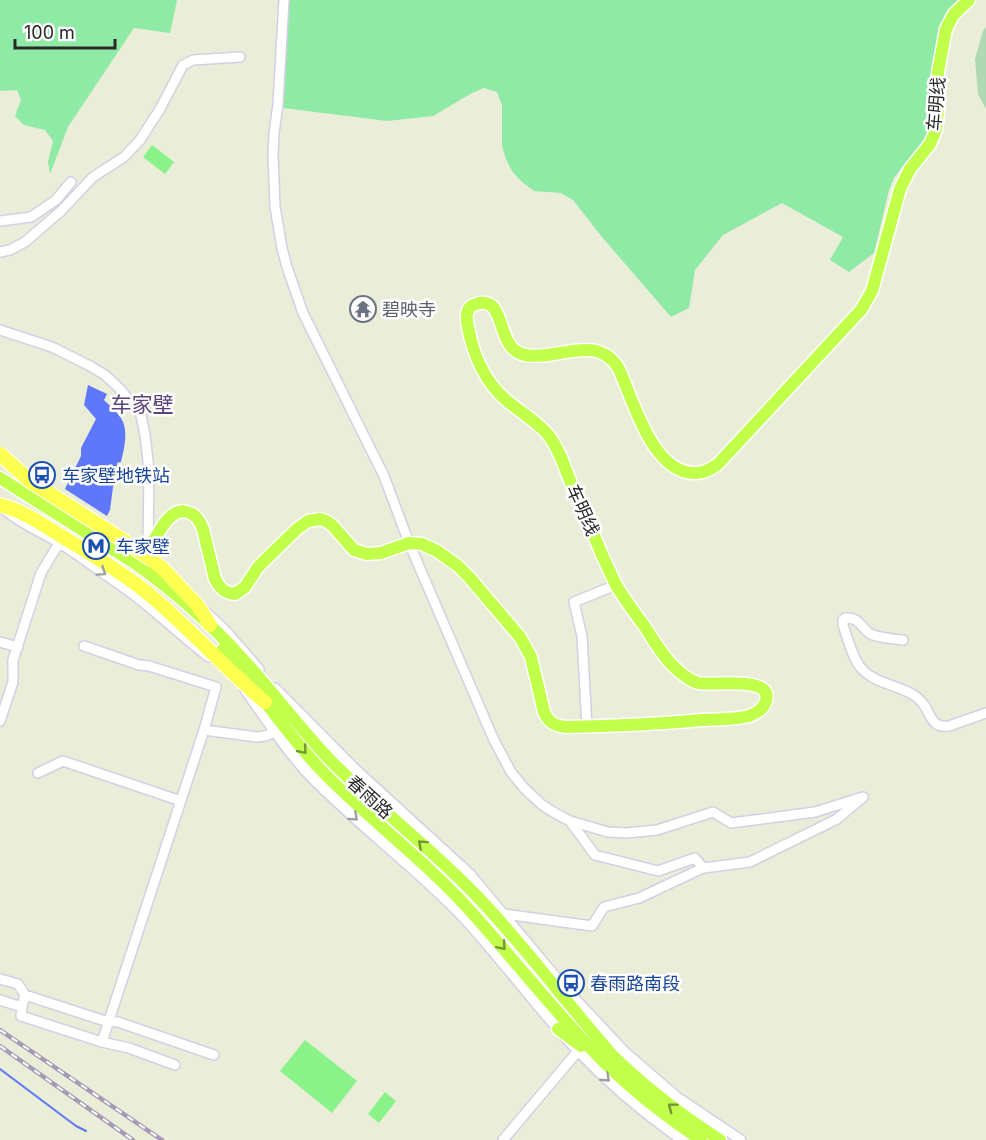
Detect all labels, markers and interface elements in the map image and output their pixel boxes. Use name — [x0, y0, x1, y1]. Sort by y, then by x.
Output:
scale bar — [15, 12, 116, 50]
text: 100 m — [24, 22, 75, 43]
street label: 车明线 — [923, 76, 949, 132]
temple icon: 碧映寺 — [348, 294, 378, 324]
place label: 碧映寺 — [382, 299, 436, 320]
district label: 车家壁 — [111, 392, 174, 417]
bus stop icon: 车家壁地铁站 — [27, 460, 57, 490]
place label: 车家壁地铁站 — [62, 465, 170, 486]
street label: 车明线 — [562, 481, 604, 539]
metro station icon: 车家壁 — [81, 531, 111, 561]
place label: 车家壁 — [116, 536, 170, 557]
one-way arrow — [95, 565, 106, 576]
one-way arrow — [296, 743, 307, 754]
street label: 春雨路 — [343, 771, 397, 823]
one-way arrow — [348, 810, 358, 821]
one-way arrow — [418, 840, 429, 851]
one-way arrow — [495, 939, 506, 950]
bus stop icon: 春雨路南段 — [556, 968, 586, 998]
place label: 春雨路南段 — [590, 973, 680, 994]
one-way arrow — [599, 1071, 609, 1082]
one-way arrow — [668, 1103, 679, 1114]

